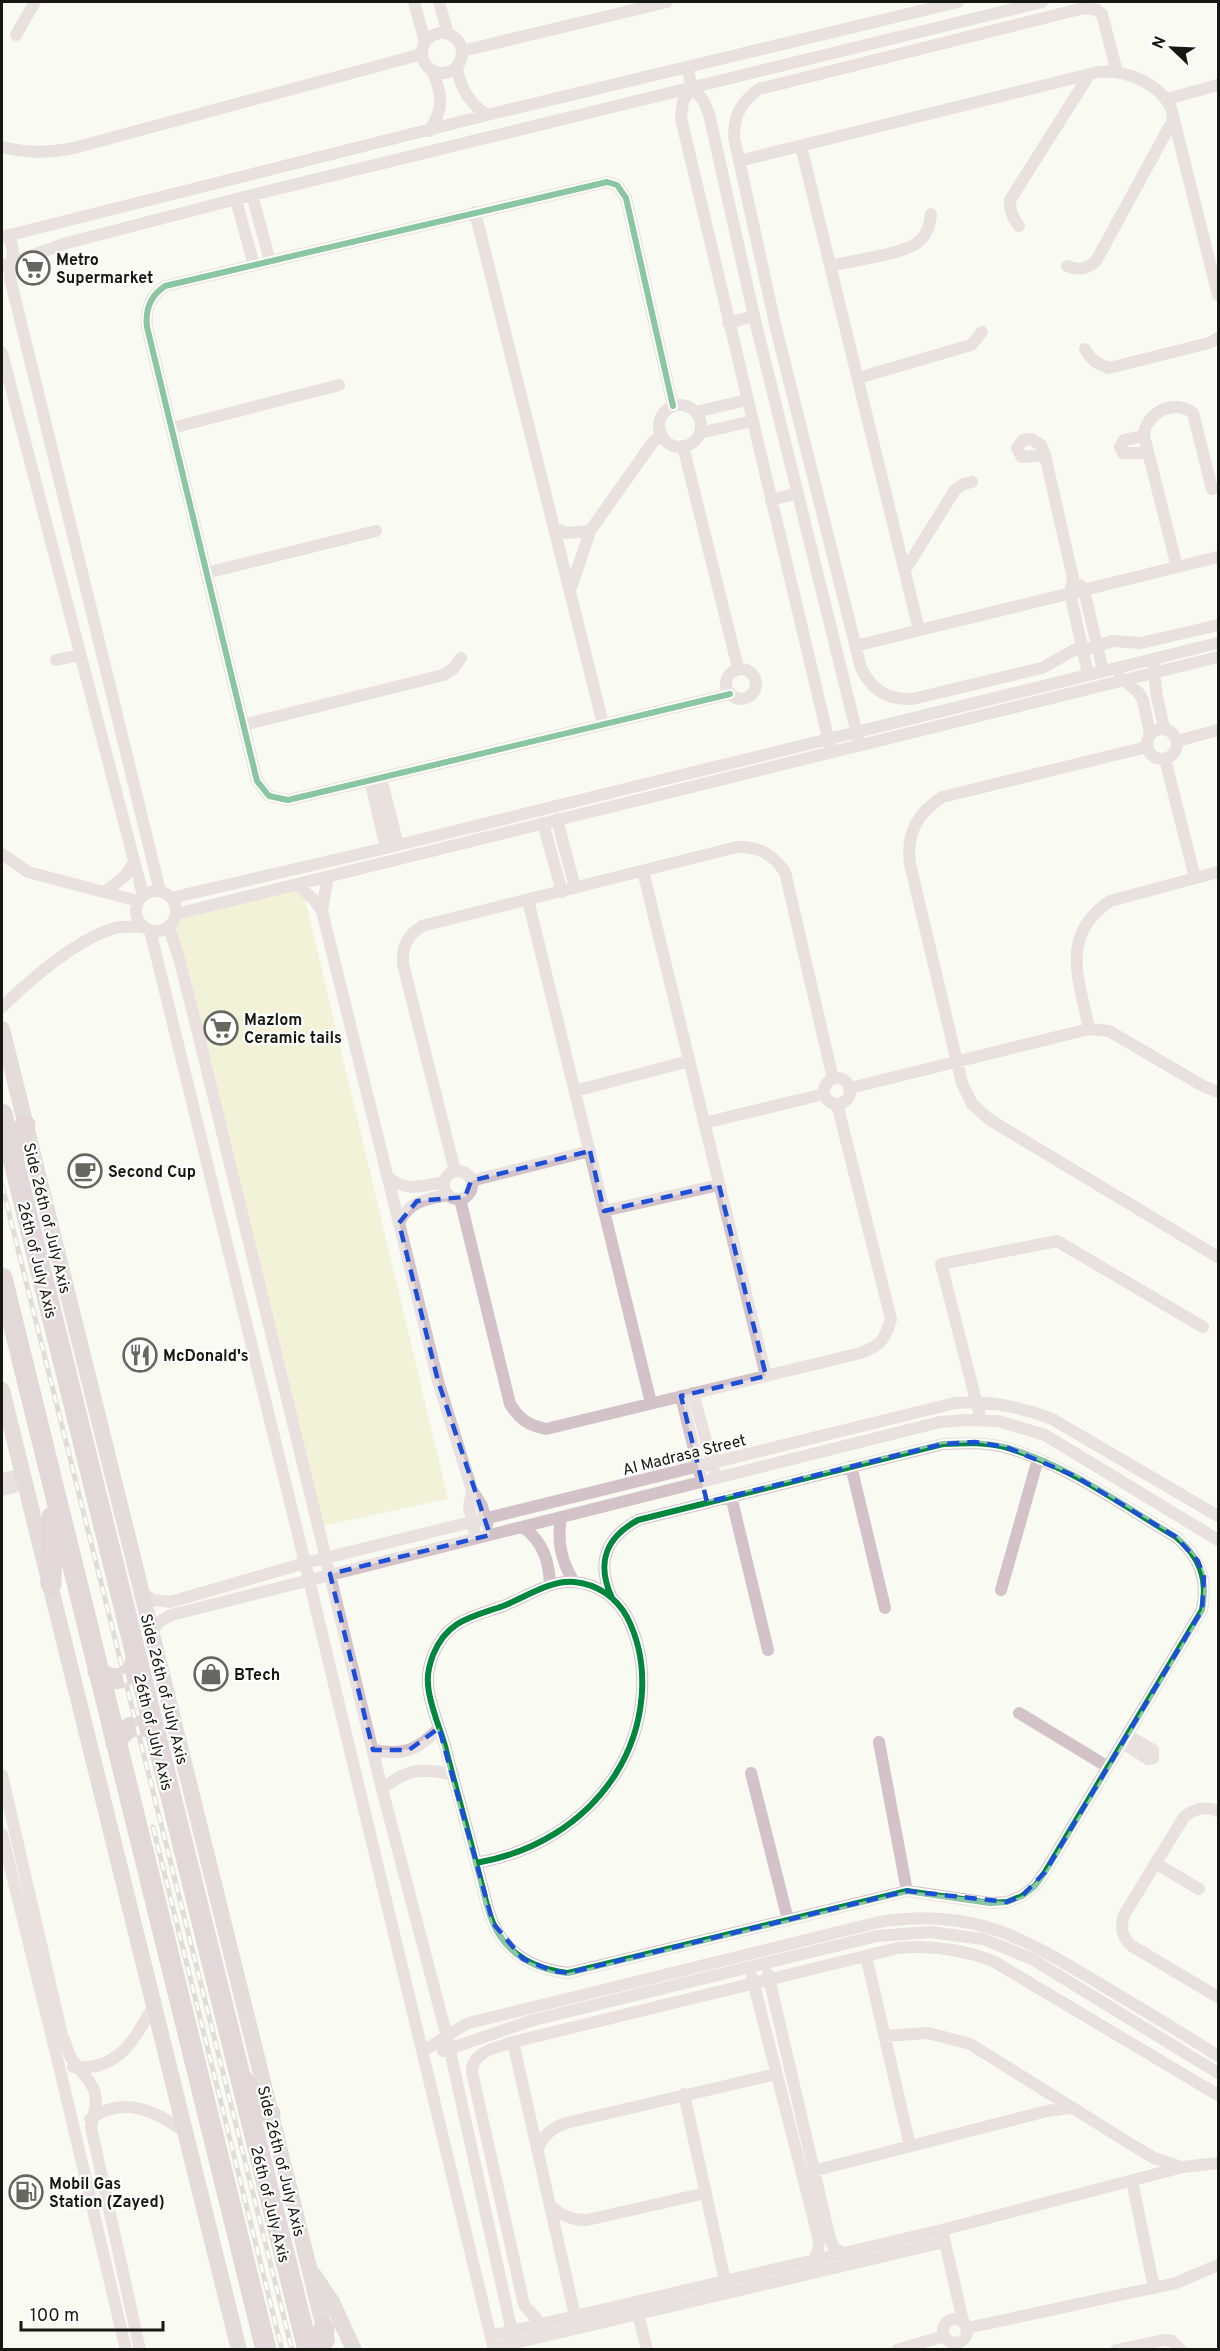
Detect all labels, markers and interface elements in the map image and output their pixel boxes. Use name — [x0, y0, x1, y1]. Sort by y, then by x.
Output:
north arrow — [1142, 18, 1202, 78]
text: N — [1149, 34, 1171, 52]
supermarket icon: Metro Supermarket — [15, 250, 51, 286]
place label: Metro Supermarket — [56, 251, 153, 289]
supermarket icon: Mazlom Ceramic tails — [203, 1010, 239, 1046]
place label: Mazlom Ceramic tails — [244, 1011, 342, 1049]
street label: Side 26th of July Axis — [20, 1140, 76, 1296]
cafe icon: Second Cup — [67, 1153, 103, 1189]
place label: Second Cup — [108, 1163, 196, 1183]
street label: 26th of July Axis — [14, 1199, 62, 1321]
restaurant icon: McDonald's — [122, 1337, 158, 1373]
place label: McDonald's — [163, 1347, 249, 1367]
street label: Al Madrasa Street — [621, 1431, 748, 1481]
street label: Side 26th of July Axis — [137, 1611, 193, 1767]
shop icon: BTech — [193, 1656, 229, 1692]
place label: BTech — [234, 1666, 280, 1686]
street label: 26th of July Axis — [130, 1671, 178, 1793]
street label: Side 26th of July Axis — [254, 2083, 310, 2239]
street label: 26th of July Axis — [247, 2143, 295, 2265]
fuel station icon: Mobil Gas Station (Zayed) — [8, 2174, 44, 2210]
place label: Mobil Gas Station (Zayed) — [49, 2175, 165, 2213]
scale bar — [21, 2294, 164, 2332]
text: 100 m — [30, 2305, 79, 2328]

